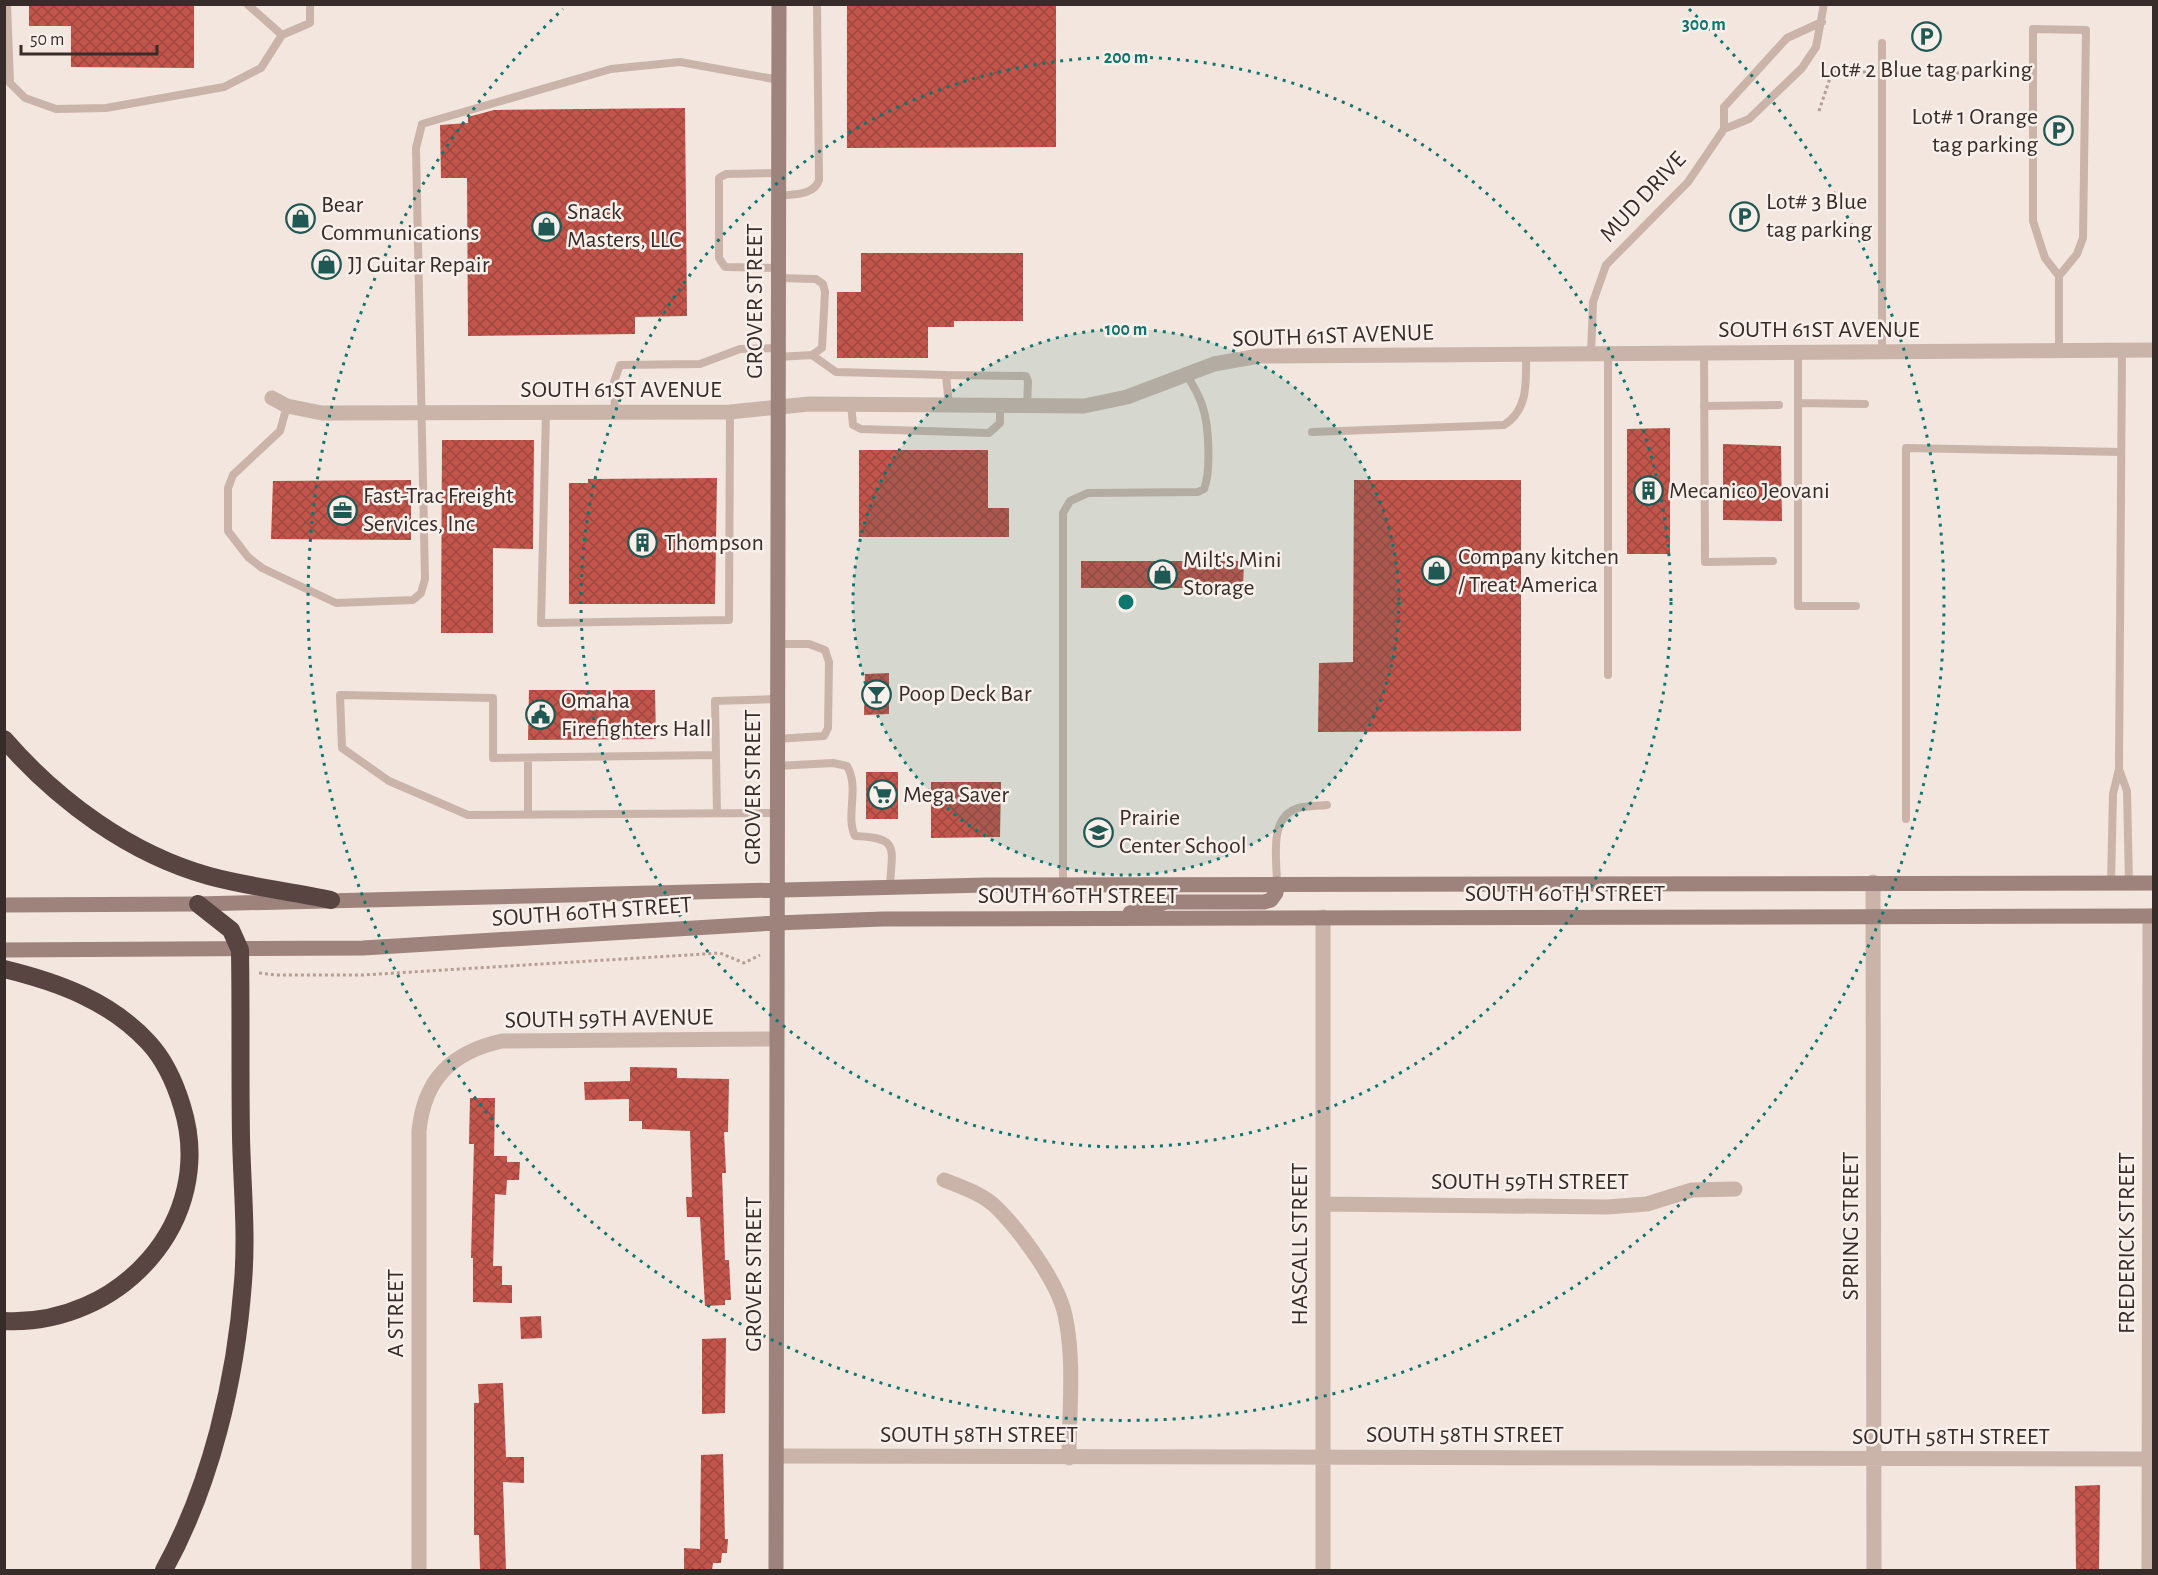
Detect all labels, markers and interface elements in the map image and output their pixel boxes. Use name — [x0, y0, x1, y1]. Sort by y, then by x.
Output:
text: 300 m — [1682, 16, 1726, 34]
scale bar — [21, 18, 158, 56]
parking icon: Lot# 2 Blue tag parking — [1910, 21, 1942, 53]
text: 50 m — [30, 31, 64, 49]
text: 200 m — [1104, 49, 1148, 67]
place label: Lot# 2 Blue tag parking — [1820, 58, 2033, 82]
place label: Lot# 1 Orange tag parking — [1912, 105, 2038, 157]
parking icon: Lot# 1 Orange tag parking — [2043, 115, 2075, 147]
street label: MUD DRIVE — [1596, 147, 1691, 247]
place label: Lot# 3 Blue tag parking — [1766, 190, 1872, 242]
place label: Bear Communications — [321, 193, 479, 245]
place label: Snack Masters, LLC — [567, 200, 681, 252]
parking icon: Lot# 3 Blue tag parking — [1729, 200, 1761, 232]
shop icon: Bear Communications — [284, 203, 316, 235]
shop icon: Snack Masters, LLC — [530, 210, 562, 242]
street label: GROVER STREET — [743, 223, 767, 379]
shop icon: JJ Guitar Repair — [311, 249, 343, 281]
place label: JJ Guitar Repair — [348, 253, 490, 277]
street label: SOUTH 61ST AVENUE — [1718, 318, 1920, 342]
street label: SOUTH 61ST AVENUE — [1232, 320, 1434, 352]
text: 100 m — [1105, 321, 1147, 339]
street label: SOUTH 61ST AVENUE — [520, 378, 722, 402]
building icon: Mecanico Jeovani — [1632, 475, 1664, 507]
place label: Mecanico Jeovani — [1669, 479, 1830, 503]
place label: Fast-Trac Freight Services, Inc — [363, 484, 514, 536]
office icon: Fast-Trac Freight Services, Inc — [326, 494, 358, 526]
building icon: Thompson — [627, 527, 659, 559]
place label: Thompson — [664, 531, 764, 555]
place label: Company kitchen / Treat America — [1458, 545, 1619, 597]
place label: Milt's Mini Storage — [1183, 548, 1282, 600]
shop icon: Company kitchen / Treat America — [1421, 555, 1453, 587]
shop icon: Milt's Mini Storage — [1146, 558, 1178, 590]
centre of rings — [1116, 592, 1136, 612]
bar icon: Poop Deck Bar — [861, 678, 893, 710]
place label: Poop Deck Bar — [898, 682, 1032, 706]
place label: Omaha Firefighters Hall — [561, 689, 711, 741]
public building icon: Omaha Firefighters Hall — [524, 699, 556, 731]
street label: GROVER STREET — [741, 709, 765, 865]
supermarket icon: Mega Saver — [866, 779, 898, 811]
place label: Mega Saver — [903, 783, 1009, 807]
place label: Prairie Center School — [1119, 806, 1247, 858]
school or university icon: Prairie Center School — [1082, 816, 1114, 848]
street label: SOUTH 60TH STREET — [1465, 882, 1666, 906]
street label: SOUTH 60TH STREET — [978, 884, 1179, 908]
street label: SOUTH 60TH STREET — [491, 893, 693, 931]
street label: SOUTH 59TH AVENUE — [505, 1005, 714, 1033]
street label: SPRING STREET — [1839, 1151, 1863, 1300]
street label: FREDERICK STREET — [2115, 1152, 2139, 1334]
street label: HASCALL STREET — [1288, 1162, 1312, 1325]
street label: SOUTH 59TH STREET — [1431, 1170, 1629, 1194]
street label: GROVER STREET — [742, 1196, 766, 1352]
street label: A STREET — [384, 1268, 408, 1357]
street label: SOUTH 58TH STREET — [880, 1423, 1078, 1447]
street label: SOUTH 58TH STREET — [1366, 1423, 1564, 1447]
street label: SOUTH 58TH STREET — [1852, 1425, 2050, 1449]

